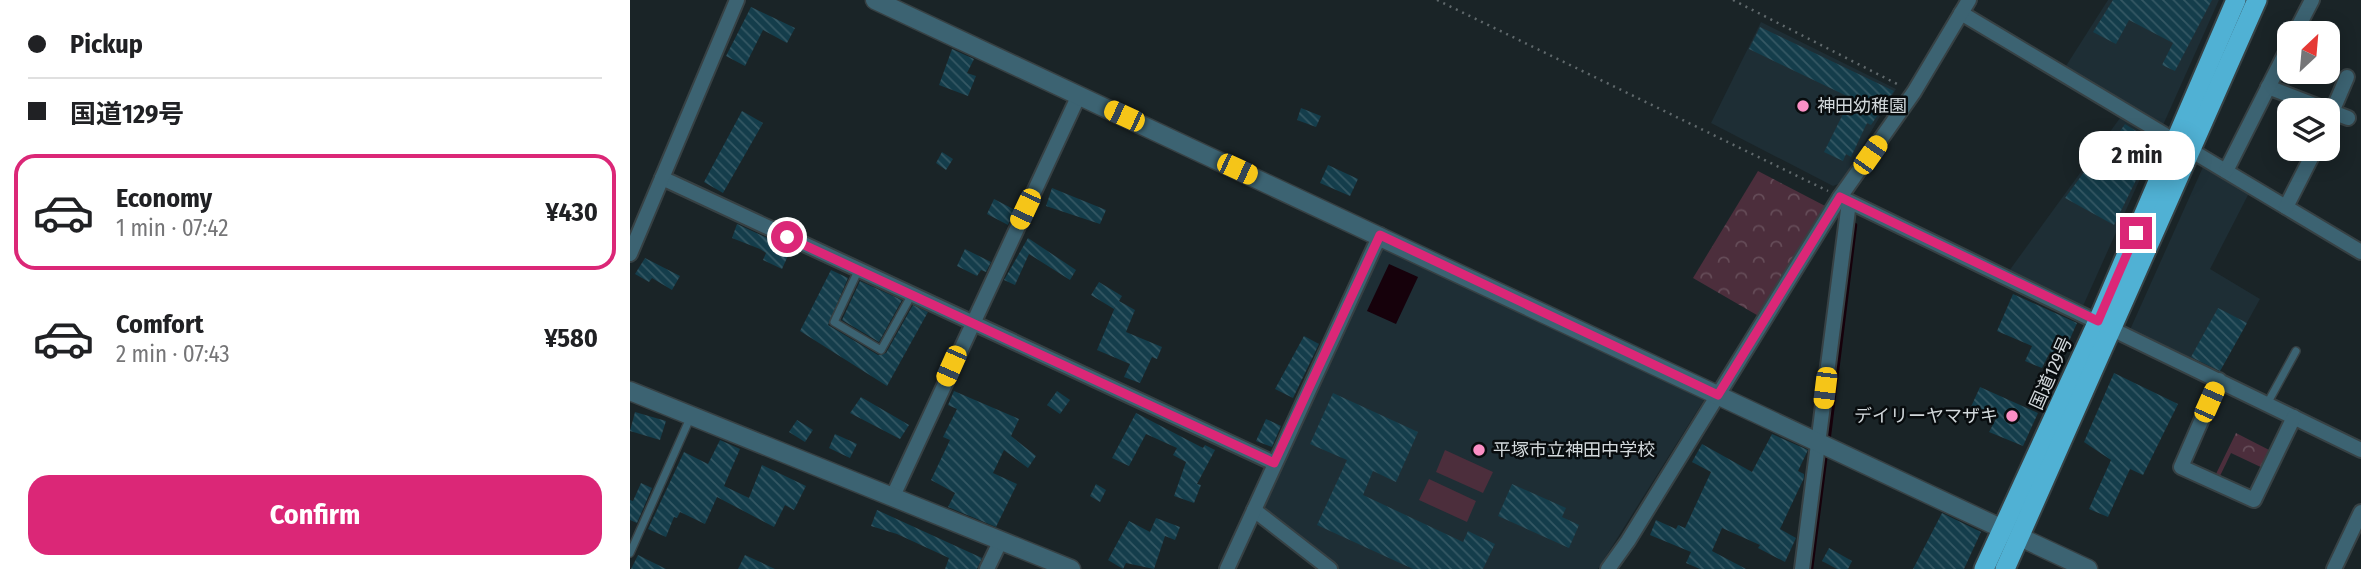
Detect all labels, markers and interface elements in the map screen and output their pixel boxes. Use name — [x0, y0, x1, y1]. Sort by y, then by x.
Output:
north arrow — [2277, 21, 2340, 84]
map controls — [2277, 21, 2340, 161]
text: Pickup — [70, 29, 143, 60]
place label: 神田幼稚園 — [1817, 95, 1907, 117]
car — [1101, 98, 1148, 134]
marker: 神田幼稚園 — [1795, 98, 1811, 114]
button: layers — [2277, 98, 2340, 161]
text: 国道129号 — [70, 99, 184, 130]
car — [1850, 132, 1891, 178]
callout: 2 min — [2078, 132, 2194, 180]
text: 2 min — [2112, 141, 2163, 169]
car — [1214, 151, 1261, 187]
icon: car — [32, 181, 95, 244]
text: Economy — [116, 183, 212, 214]
car — [1007, 186, 1044, 232]
text: ¥430 — [546, 197, 598, 228]
text: 1 min · 07:42 — [116, 214, 228, 242]
route end — [2120, 217, 2152, 249]
route start — [771, 221, 803, 253]
icon: car — [32, 307, 95, 370]
text: Comfort — [116, 309, 204, 340]
text: ¥580 — [544, 323, 598, 354]
street label: 国道129号 — [2025, 333, 2077, 413]
text: 2 min · 07:43 — [116, 340, 230, 368]
car — [933, 343, 970, 389]
car — [1813, 366, 1838, 410]
car — [2191, 379, 2228, 425]
place label: デイリーヤマザキ — [1854, 405, 1998, 427]
marker: デイリーヤマザキ — [2004, 408, 2020, 424]
place label: 平塚市立神田中学校 — [1493, 439, 1655, 461]
marker: 平塚市立神田中学校 — [1471, 442, 1487, 458]
button: Confirm — [28, 475, 602, 555]

